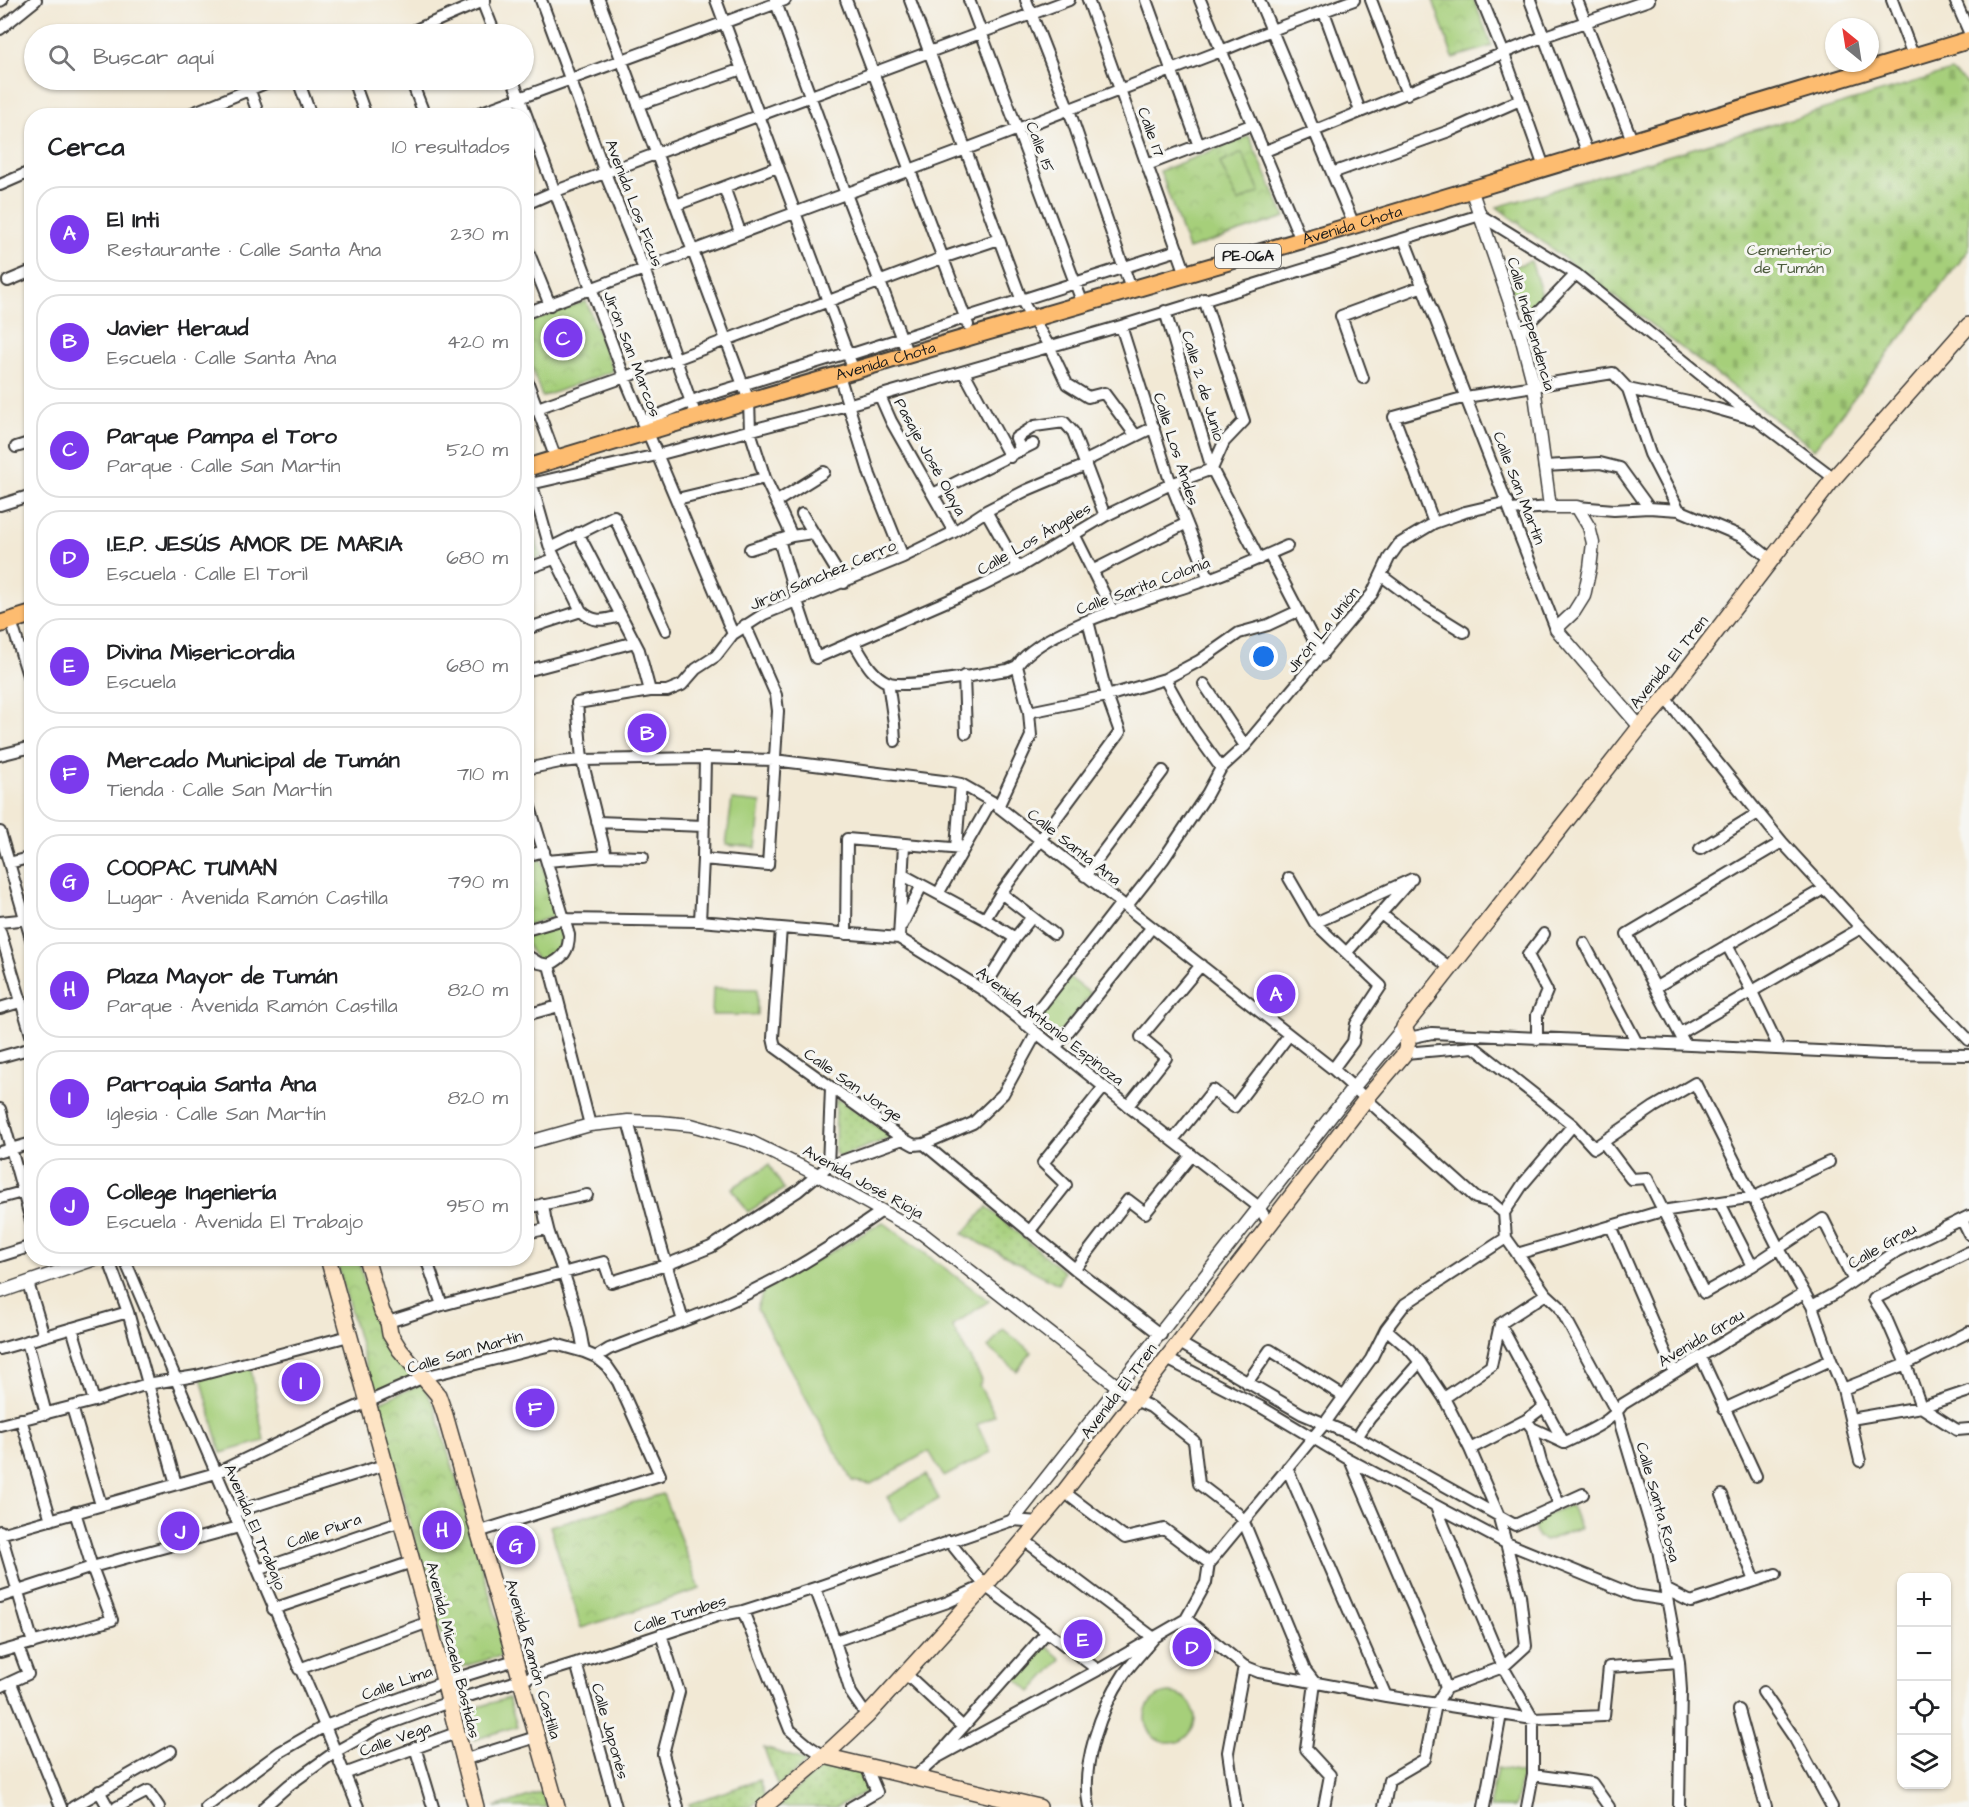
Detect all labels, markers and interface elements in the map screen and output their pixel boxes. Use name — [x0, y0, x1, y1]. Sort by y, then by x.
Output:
north arrow — [1825, 18, 1879, 72]
search box — [24, 24, 534, 90]
icon: search — [45, 41, 78, 74]
text: Buscar aquí — [93, 42, 214, 73]
street label: Calle 17 — [1132, 104, 1170, 160]
street label: Calle 15 — [1020, 118, 1060, 176]
text: Cerca — [48, 129, 125, 165]
text: 10 resultados — [392, 133, 510, 161]
street label: Avenida Los Ficus — [600, 136, 668, 270]
street label: Avenida Chota — [1300, 200, 1405, 251]
text: El Inti — [107, 205, 159, 236]
text: A — [63, 220, 76, 248]
text: 230 m — [450, 220, 508, 248]
text: Restaurante · Calle Santa Ana — [107, 236, 381, 264]
park label: Cementerio de Tumán — [1747, 239, 1831, 279]
road number: PE-06A — [1215, 244, 1281, 268]
street label: Calle Independencia — [1501, 255, 1561, 393]
street label: Jirón San Marcos — [598, 288, 666, 420]
text: Javier Heraud — [107, 313, 248, 344]
pin: C — [544, 316, 582, 360]
text: B — [62, 328, 77, 356]
text: 420 m — [447, 328, 508, 356]
street label: Calle 2 de Junio — [1176, 328, 1230, 444]
street label: Avenida Chota — [833, 336, 938, 386]
text: Escuela · Calle Santa Ana — [107, 344, 336, 372]
street label: Calle Los Andes — [1147, 390, 1205, 508]
street label: Pasaje José Olaya — [888, 394, 971, 520]
text: Parque Pampa el Toro — [107, 421, 337, 452]
street label: Calle San Martín — [1487, 428, 1551, 548]
text: C — [62, 436, 77, 464]
text: 520 m — [446, 436, 508, 464]
text: Parque · Calle San Martín — [107, 452, 340, 480]
street label: Calle Los Ángeles — [973, 497, 1096, 582]
text: I.E.P. JESÚS AMOR DE MARIA — [107, 529, 403, 560]
street label: Jirón Sánchez Cerro — [746, 534, 900, 616]
text: D — [63, 544, 76, 572]
text: 680 m — [446, 544, 508, 572]
street label: Calle Sarita Colonia — [1073, 552, 1213, 620]
text: Escuela · Calle El Toril — [107, 560, 308, 588]
street label: Jirón La Unión — [1281, 582, 1365, 678]
street label: Avenida El Tren — [1625, 611, 1713, 713]
text: Divina Misericordia — [107, 637, 295, 668]
your location — [1249, 642, 1278, 671]
text: E — [64, 652, 75, 680]
text: 680 m — [446, 652, 508, 680]
text: Escuela — [107, 668, 176, 696]
pin: B — [628, 710, 666, 756]
text: Mercado Municipal de Tumán — [107, 745, 400, 776]
text: F — [63, 760, 76, 788]
text: 710 m — [457, 760, 508, 788]
text: Tienda · Calle San Martín — [107, 776, 332, 804]
street label: Calle Santa Ana — [1023, 803, 1125, 891]
text: COOPAC TUMAN — [107, 853, 277, 884]
text: G — [63, 868, 76, 896]
text: 790 m — [448, 868, 508, 896]
text: Lugar · Avenida Ramón Castilla — [107, 884, 388, 912]
text: Plaza Mayor de Tumán — [107, 961, 338, 992]
street label: Avenida Antonio Espinoza — [972, 961, 1128, 1091]
pin: A — [1256, 972, 1296, 1016]
text: H — [63, 976, 76, 1004]
text: 820 m — [447, 976, 508, 1004]
text: Parque · Avenida Ramón Castilla — [107, 992, 398, 1020]
street label: Calle San Jorge — [799, 1043, 907, 1128]
text: Parroquia Santa Ana — [107, 1069, 316, 1100]
text: I — [68, 1084, 71, 1112]
text: 820 m — [447, 1084, 508, 1112]
text: Iglesia · Calle San Martín — [107, 1100, 326, 1128]
street label: Avenida José Rioja — [799, 1140, 927, 1224]
text: College Ingeniería — [107, 1177, 276, 1208]
text: J — [64, 1192, 75, 1220]
text: 950 m — [446, 1192, 508, 1220]
text: Escuela · Avenida El Trabajo — [107, 1208, 363, 1236]
street label: Calle Grau — [1844, 1218, 1920, 1274]
street label: Avenida Grau — [1654, 1304, 1748, 1372]
street label: Calle San Martín — [405, 1325, 525, 1379]
street label: Avenida El Tren — [1076, 1339, 1162, 1443]
pin: I — [282, 1360, 320, 1404]
pin: F — [516, 1386, 554, 1430]
street label: Calle Santa Rosa — [1630, 1440, 1686, 1564]
street label: Avenida El Trabajo — [219, 1461, 291, 1593]
pin: J — [160, 1508, 200, 1553]
street label: Calle Piura — [284, 1508, 364, 1554]
pin: H — [422, 1508, 462, 1552]
pin: G — [496, 1522, 536, 1568]
street label: Avenida Micaela Bastidas — [420, 1560, 486, 1740]
map controls — [1897, 1573, 1951, 1789]
button: + — [1897, 1573, 1951, 1627]
street label: Avenida Ramón Castilla — [500, 1576, 566, 1742]
street label: Calle Tumbes — [631, 1589, 729, 1639]
pin: E — [1064, 1616, 1102, 1662]
pin: D — [1172, 1624, 1212, 1670]
button: − — [1897, 1627, 1951, 1681]
street label: Calle Lima — [359, 1660, 435, 1706]
street label: Calle Japonés — [586, 1680, 634, 1782]
button: locate — [1897, 1681, 1951, 1735]
street label: Calle Vega — [356, 1716, 434, 1763]
button: layers — [1897, 1735, 1951, 1789]

